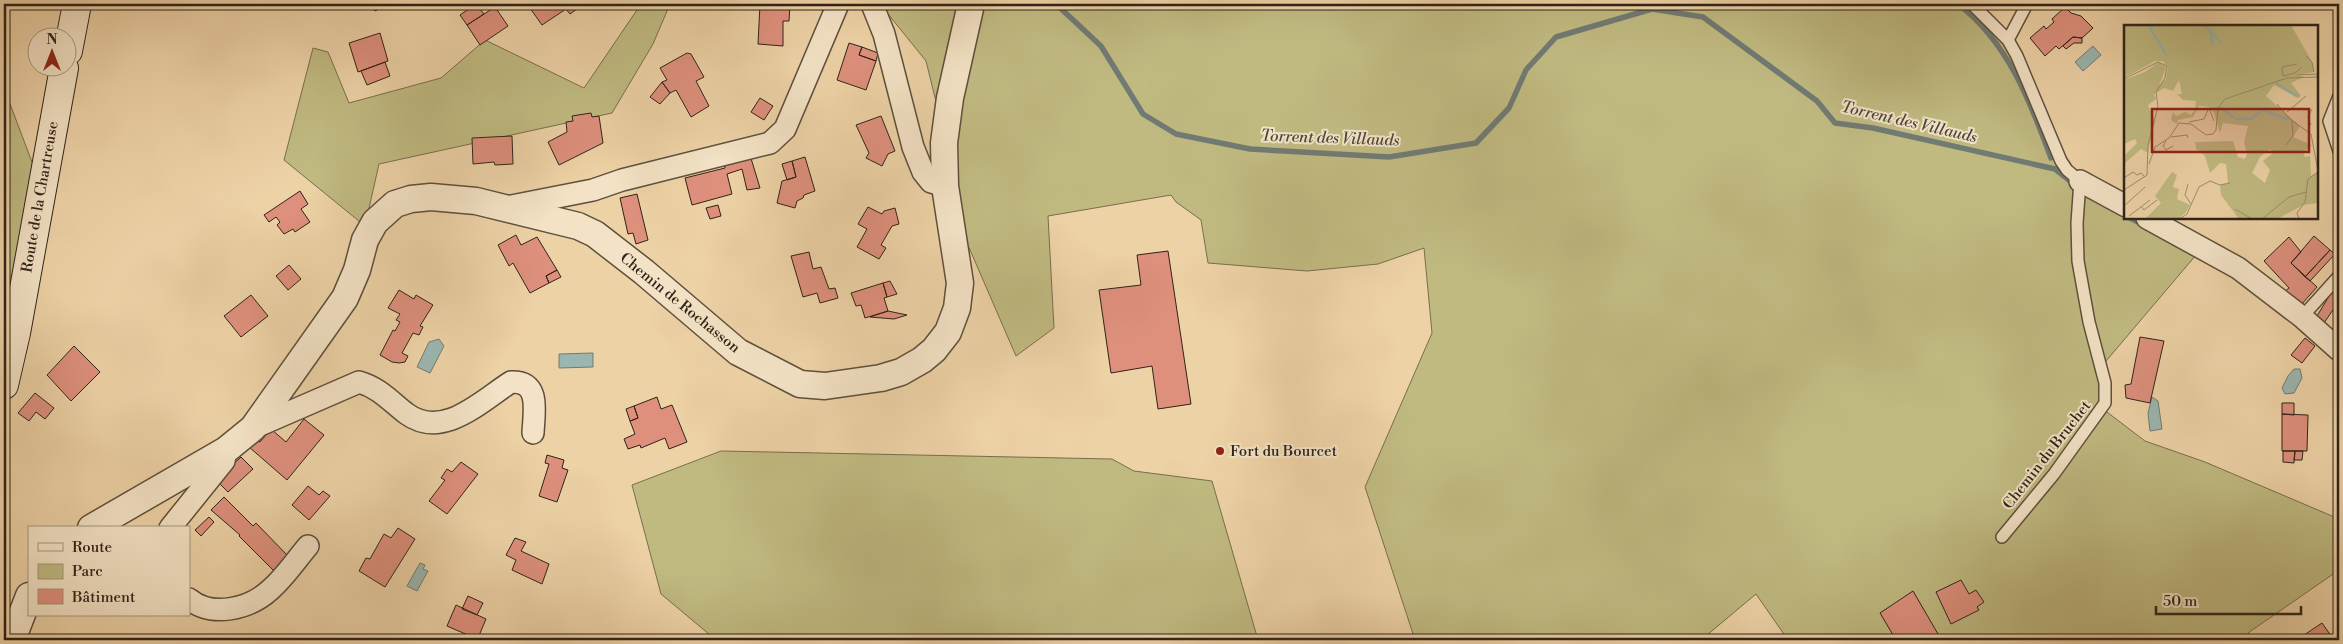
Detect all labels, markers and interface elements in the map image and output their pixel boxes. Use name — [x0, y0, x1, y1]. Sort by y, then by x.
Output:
inset map — [2124, 25, 2318, 219]
north arrow — [28, 28, 78, 78]
text: N — [46, 31, 58, 49]
water label: Torrent des Villauds — [1839, 97, 1979, 147]
street label: Route de la Chartreuse — [17, 120, 63, 274]
water label: Torrent des Villauds — [1260, 126, 1400, 150]
street label: Chemin de Rochasson — [616, 249, 744, 357]
street label: Chemin du Bruchet — [1999, 396, 2096, 513]
place label: Fort du Bourcet — [1230, 442, 1338, 461]
marker: Fort du Bourcet — [1214, 445, 1226, 457]
legend — [28, 526, 190, 616]
text: Route — [72, 538, 112, 557]
text: Parc — [72, 562, 103, 581]
scale bar — [2156, 584, 2300, 616]
text: Bâtiment — [71, 588, 136, 607]
text: 50 m — [2163, 592, 2197, 611]

